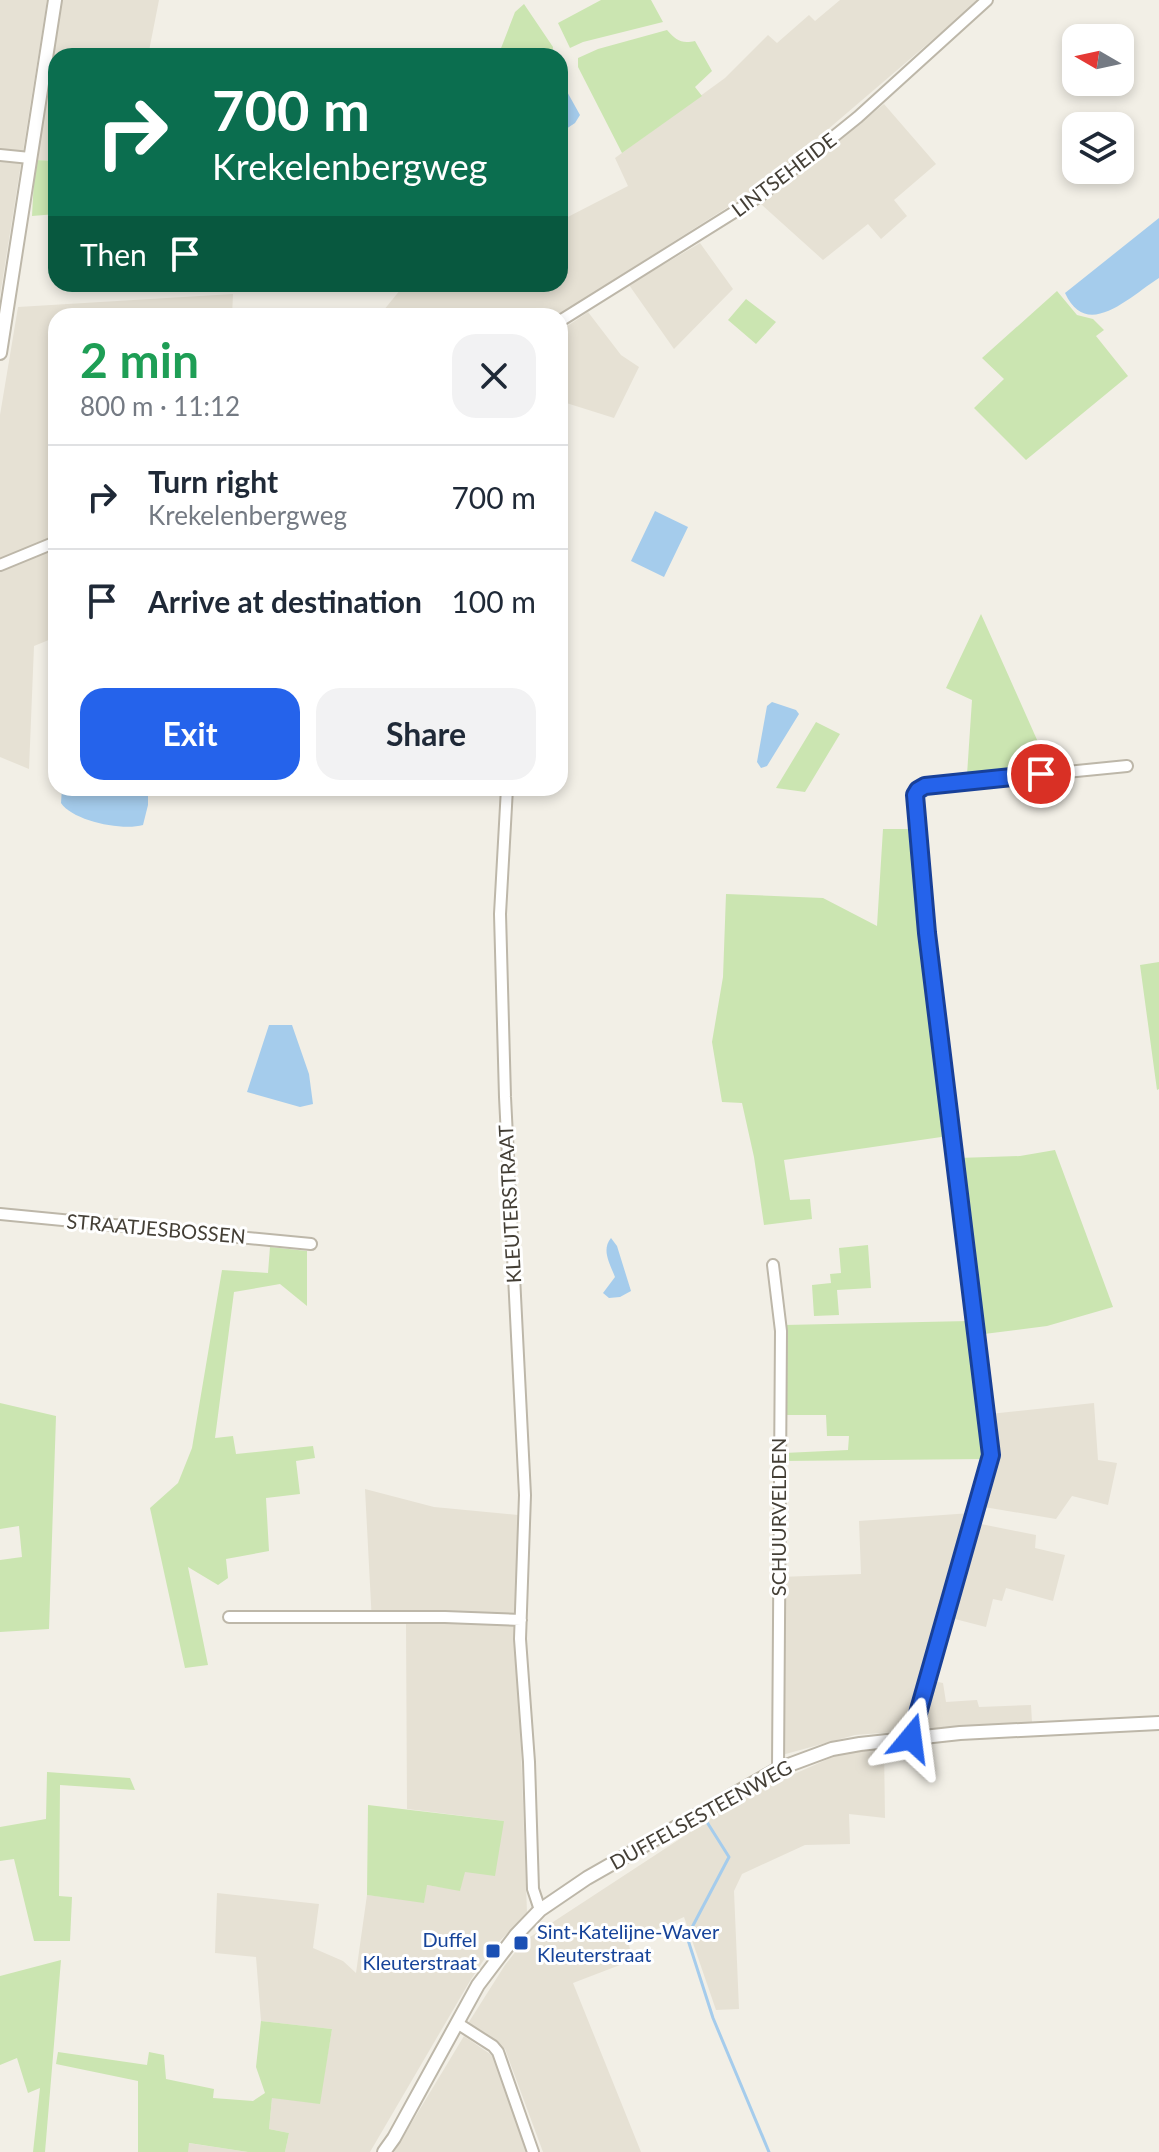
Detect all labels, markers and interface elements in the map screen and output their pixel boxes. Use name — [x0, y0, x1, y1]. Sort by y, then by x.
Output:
north arrow — [1062, 24, 1134, 96]
map controls — [1062, 24, 1134, 184]
text: 700 m — [212, 76, 370, 143]
icon: right — [80, 80, 184, 184]
button: layers — [1062, 112, 1134, 184]
street label: LINTSEHEIDE — [726, 127, 840, 221]
text: Krekelenbergweg — [212, 144, 487, 188]
icon: arrive — [163, 232, 207, 276]
text: Then — [80, 236, 147, 272]
text: 2 min — [80, 331, 199, 388]
button: close — [452, 334, 536, 418]
text: 800 m · 11:12 — [80, 390, 240, 422]
text: Turn right — [148, 463, 278, 499]
icon: right — [80, 475, 124, 519]
text: 700 m — [451, 479, 536, 515]
text: Krekelenbergweg — [148, 499, 347, 531]
icon: arrive — [80, 579, 124, 623]
text: Arrive at destination — [148, 583, 422, 619]
text: 100 m — [451, 583, 536, 619]
button: Exit — [80, 688, 300, 780]
button: Share — [316, 688, 536, 780]
pin — [1007, 740, 1075, 808]
icon: arrive — [1019, 752, 1063, 796]
street label: KLEUTERSTRAAT — [493, 1124, 525, 1284]
street label: STRAATJESBOSSEN — [66, 1208, 247, 1248]
street label: SCHUURVELDEN — [766, 1438, 790, 1596]
position arrow — [869, 1696, 953, 1780]
street label: DUFFELSESTEENWEG — [605, 1754, 796, 1874]
place label: Sint-Katelijne-Waver Kleuterstraat — [537, 1919, 720, 1966]
place label: Duffel Kleuterstraat — [363, 1927, 477, 1974]
marker: Sint-Katelijne-Waver Kleuterstraat — [512, 1934, 530, 1952]
marker: Duffel Kleuterstraat — [484, 1942, 502, 1960]

